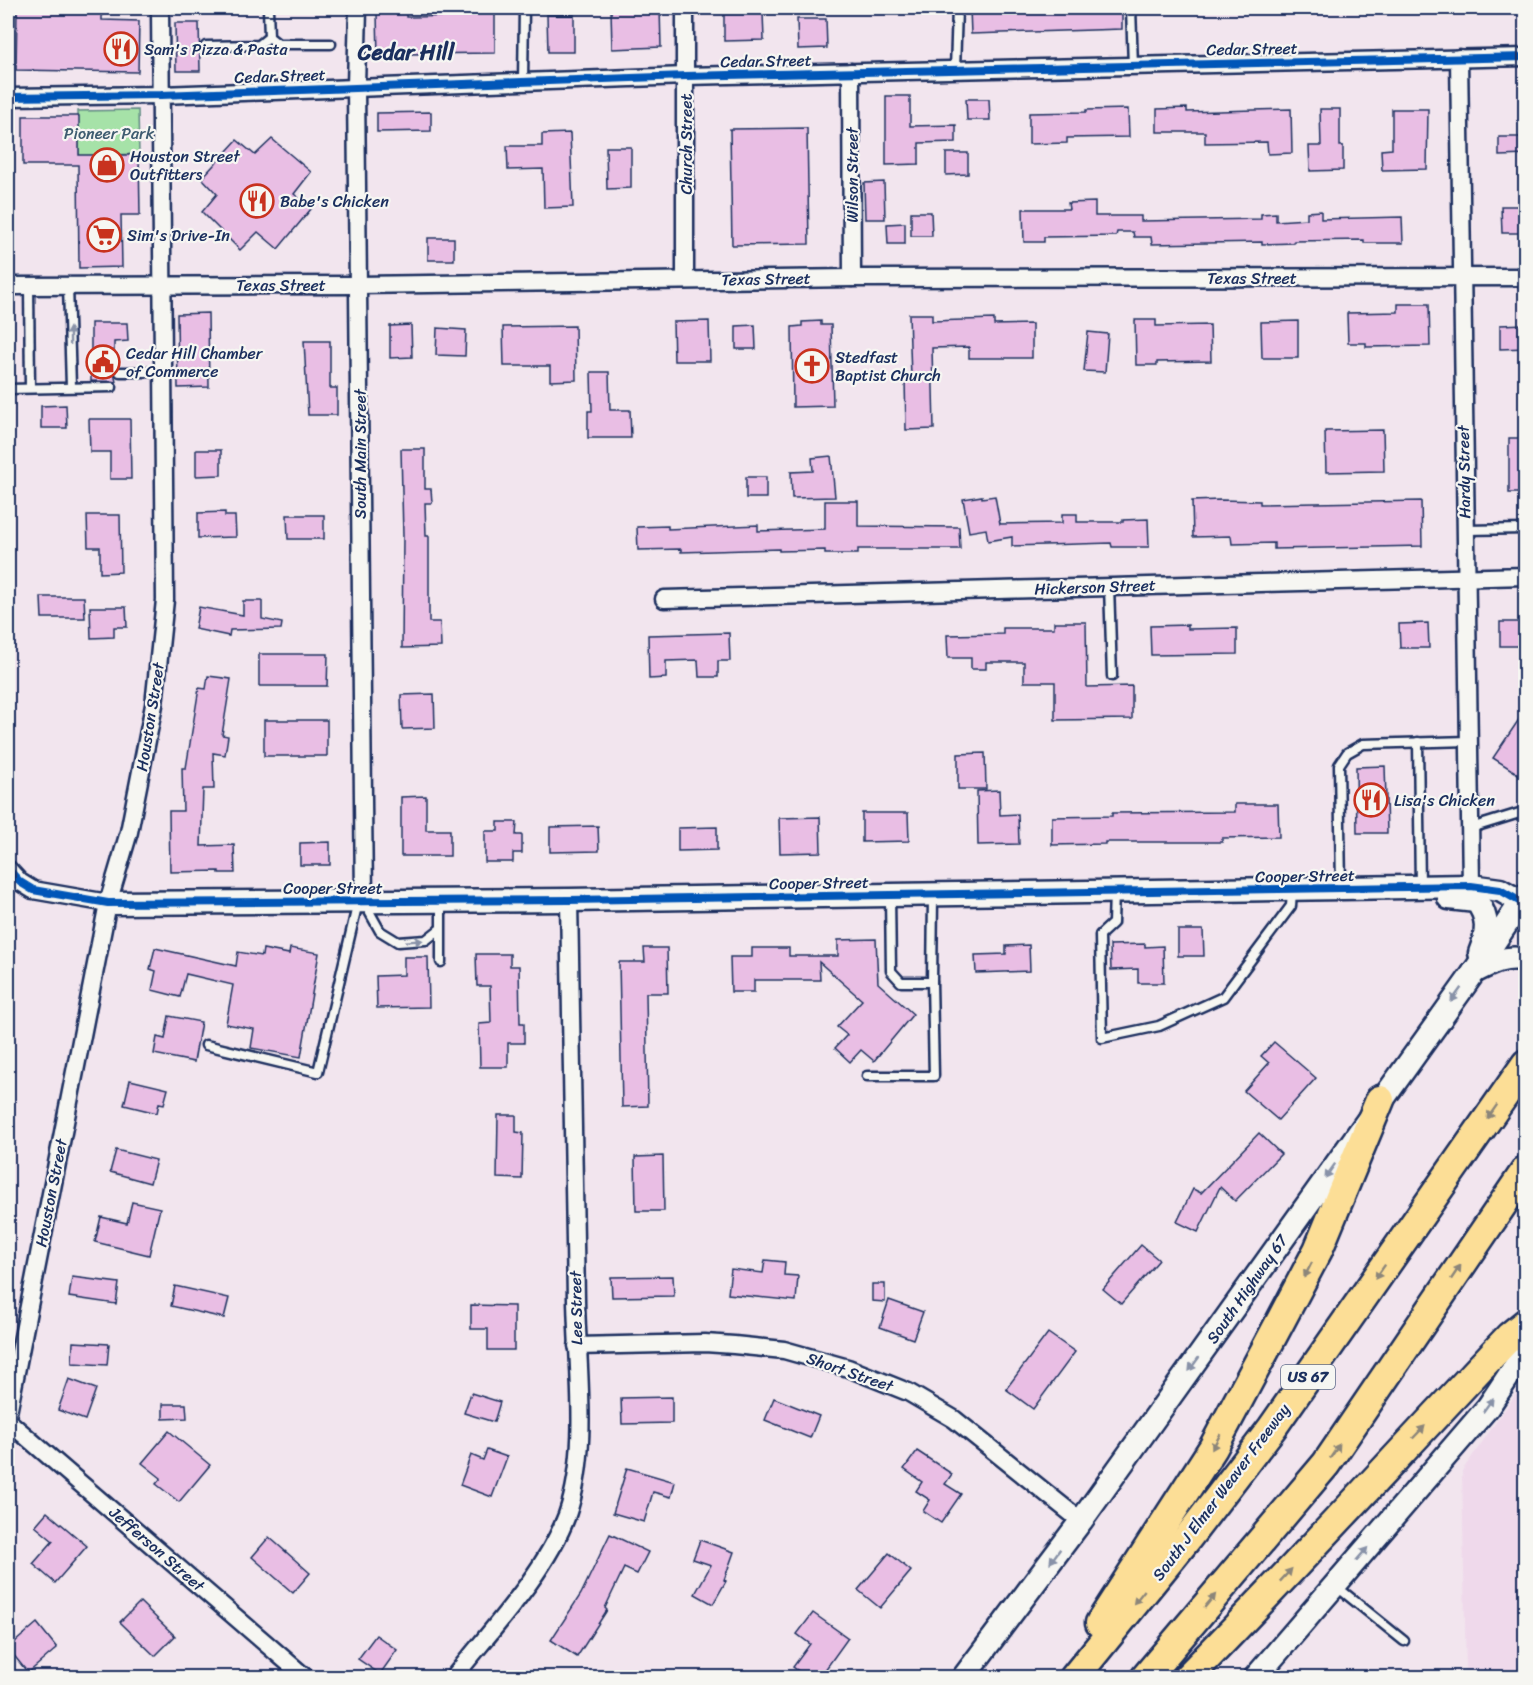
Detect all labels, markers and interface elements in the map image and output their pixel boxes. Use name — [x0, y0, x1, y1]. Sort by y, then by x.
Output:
restaurant icon: Sam's Pizza & Pasta — [103, 31, 139, 67]
district label: Cedar Hill — [357, 33, 456, 72]
street label: Cedar Street — [1206, 34, 1298, 64]
place label: Sam's Pizza & Pasta — [144, 35, 288, 64]
street label: Cedar Street — [720, 46, 812, 76]
street label: Cedar Street — [234, 60, 326, 92]
street label: Church Street — [672, 93, 701, 195]
park label: Pioneer Park — [64, 119, 155, 148]
street label: Wilson Street — [838, 127, 867, 223]
place label: Houston Street Outfitters — [130, 142, 240, 189]
shop icon: Houston Street Outfitters — [89, 147, 125, 183]
restaurant icon: Babe's Chicken — [239, 183, 275, 219]
place label: Babe's Chicken — [280, 187, 389, 216]
supermarket icon: Sim's Drive-In — [86, 217, 122, 253]
place label: Sim's Drive-In — [127, 221, 230, 250]
street label: Texas Street — [721, 264, 811, 294]
street label: Texas Street — [1207, 264, 1297, 293]
street label: Texas Street — [236, 271, 326, 300]
one-way arrow — [65, 327, 74, 346]
place label: Cedar Hill Chamber of Commerce — [126, 339, 264, 386]
place label: Stedfast Baptist Church — [835, 343, 941, 390]
public building icon: Cedar Hill Chamber of Commerce — [85, 344, 121, 380]
church icon: Stedfast Baptist Church — [794, 348, 830, 384]
street label: South Main Street — [346, 389, 375, 519]
street label: Hardy Street — [1449, 425, 1479, 519]
street label: Hickerson Street — [1034, 570, 1156, 604]
street label: Houston Street — [127, 660, 173, 773]
restaurant icon: Lisa's Chicken — [1353, 782, 1389, 818]
place label: Lisa's Chicken — [1394, 786, 1495, 815]
street label: Cooper Street — [1255, 861, 1355, 891]
street label: Cooper Street — [769, 868, 869, 898]
street label: Cooper Street — [283, 874, 383, 903]
one-way arrow — [405, 936, 424, 946]
one-way arrow — [1451, 988, 1463, 1003]
one-way arrow — [1486, 1104, 1498, 1120]
street label: Houston Street — [26, 1136, 76, 1250]
one-way arrow — [1325, 1163, 1337, 1178]
street label: South Highway 67 — [1198, 1227, 1296, 1350]
one-way arrow — [1303, 1261, 1313, 1278]
one-way arrow — [1374, 1264, 1386, 1280]
one-way arrow — [1450, 1265, 1462, 1281]
street label: Lee Street — [561, 1270, 591, 1345]
street label: Short Street — [803, 1344, 898, 1401]
one-way arrow — [1188, 1357, 1200, 1372]
road number: US 67 — [1281, 1365, 1335, 1389]
street label: South J Elmer Weaver Freeway — [1144, 1396, 1298, 1587]
one-way arrow — [1482, 1398, 1494, 1413]
one-way arrow — [1411, 1425, 1425, 1439]
one-way arrow — [1211, 1434, 1221, 1451]
one-way arrow — [1329, 1443, 1340, 1459]
street label: Jefferson Street — [102, 1498, 212, 1599]
one-way arrow — [1356, 1546, 1369, 1562]
one-way arrow — [1049, 1548, 1061, 1564]
one-way arrow — [1279, 1567, 1293, 1582]
one-way arrow — [1134, 1590, 1146, 1605]
one-way arrow — [1203, 1594, 1216, 1609]

